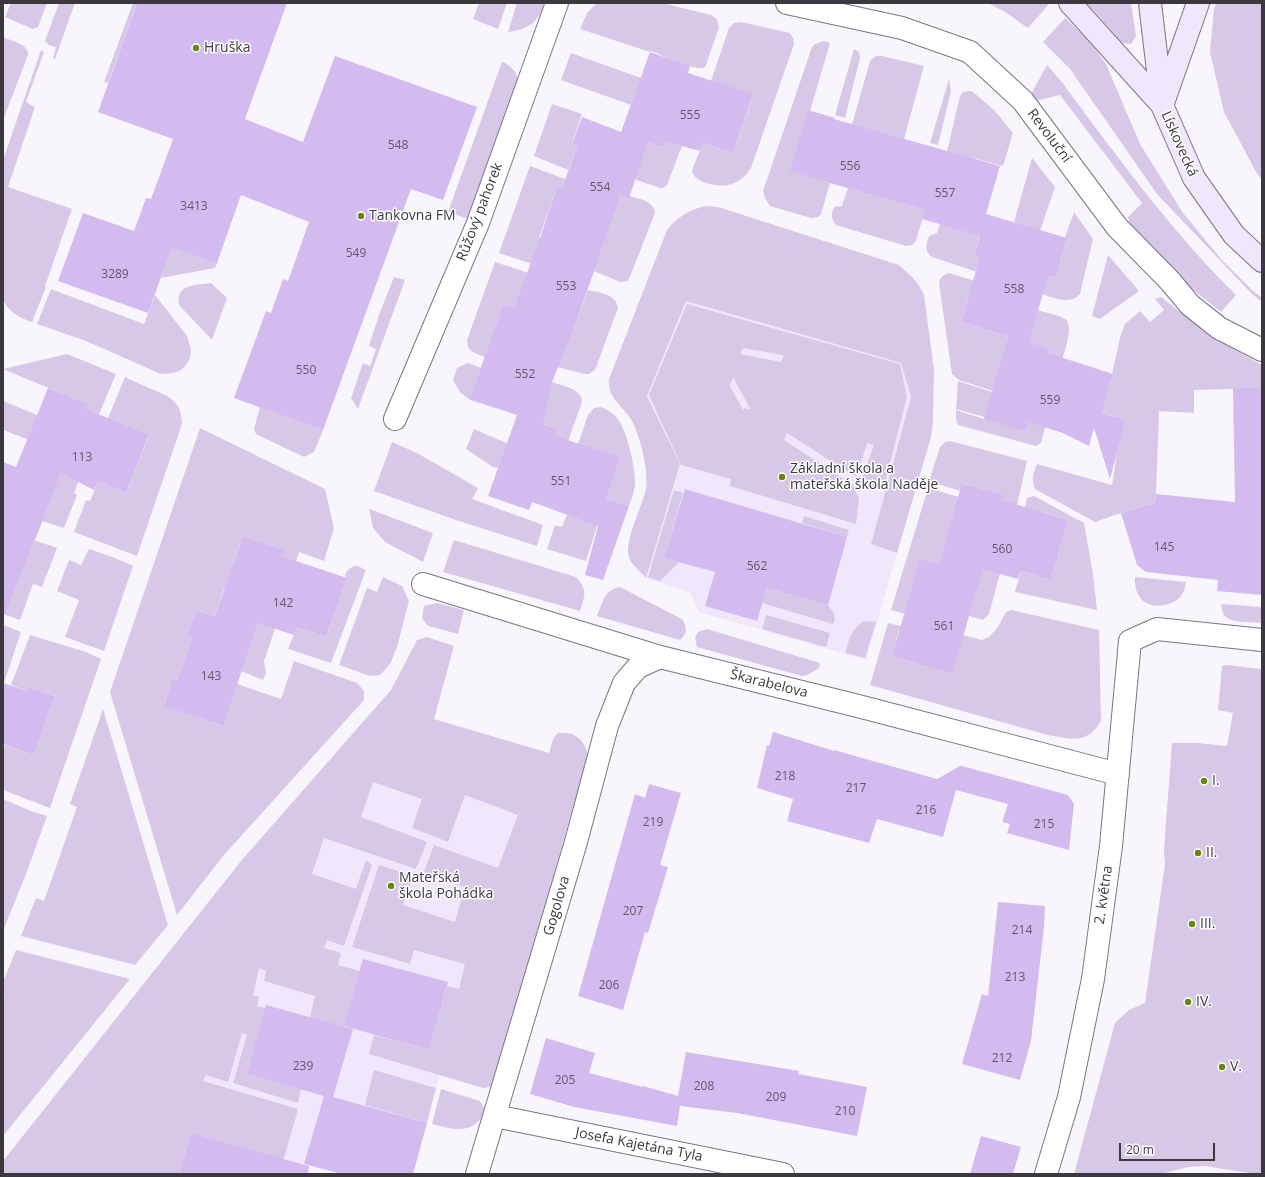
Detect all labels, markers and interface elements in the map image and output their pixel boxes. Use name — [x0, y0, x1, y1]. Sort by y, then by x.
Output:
place label: Hruška — [204, 40, 250, 56]
marker: Hruška — [191, 43, 201, 53]
street label: Revoluční — [1023, 106, 1075, 166]
house number: 555 — [680, 109, 700, 123]
street label: Lískovecká — [1157, 109, 1201, 179]
house number: 548 — [388, 139, 408, 153]
street label: Růžový pahorek — [453, 160, 507, 264]
house number: 556 — [840, 160, 860, 174]
house number: 554 — [590, 181, 610, 195]
house number: 557 — [935, 187, 955, 201]
house number: 3413 — [180, 200, 208, 214]
place label: Tankovna FM — [369, 208, 456, 224]
marker: Tankovna FM — [356, 211, 366, 221]
house number: 549 — [346, 247, 366, 261]
house number: 3289 — [101, 268, 129, 282]
house number: 553 — [556, 280, 576, 294]
house number: 558 — [1004, 283, 1024, 297]
house number: 550 — [296, 364, 316, 378]
house number: 552 — [515, 368, 535, 382]
house number: 559 — [1040, 394, 1060, 408]
house number: 113 — [72, 451, 92, 465]
place label: Základní škola a mateřská škola Naděje — [790, 461, 938, 494]
marker: Základní škola a mateřská škola Naděje — [777, 472, 787, 482]
house number: 551 — [551, 475, 571, 489]
house number: 145 — [1154, 541, 1174, 555]
house number: 560 — [992, 543, 1012, 557]
house number: 562 — [747, 560, 767, 574]
house number: 142 — [273, 597, 293, 611]
house number: 561 — [934, 620, 954, 634]
street label: Škarabelova — [728, 666, 810, 702]
house number: 143 — [201, 670, 221, 684]
house number: 218 — [775, 770, 795, 784]
place label: I. — [1212, 773, 1220, 789]
marker: I. — [1199, 776, 1209, 786]
house number: 217 — [846, 782, 866, 796]
house number: 216 — [916, 804, 936, 818]
house number: 219 — [643, 816, 663, 830]
house number: 215 — [1034, 818, 1054, 832]
place label: II. — [1206, 845, 1217, 861]
marker: II. — [1193, 848, 1203, 858]
street label: 2. května — [1092, 865, 1116, 925]
place label: Mateřská škola Pohádka — [399, 870, 493, 902]
street label: Gogolova — [540, 874, 574, 938]
marker: Mateřská škola Pohádka — [386, 881, 396, 891]
house number: 207 — [623, 905, 643, 919]
place label: III. — [1200, 916, 1215, 932]
marker: III. — [1187, 919, 1197, 929]
house number: 214 — [1012, 924, 1032, 938]
house number: 213 — [1005, 971, 1025, 985]
house number: 206 — [599, 979, 619, 993]
place label: IV. — [1196, 994, 1212, 1010]
marker: IV. — [1183, 997, 1193, 1007]
house number: 212 — [992, 1052, 1012, 1066]
place label: V. — [1230, 1059, 1242, 1075]
house number: 239 — [293, 1060, 313, 1074]
marker: V. — [1217, 1062, 1227, 1072]
house number: 205 — [555, 1074, 575, 1088]
house number: 208 — [694, 1080, 714, 1094]
house number: 209 — [766, 1091, 786, 1105]
house number: 210 — [835, 1105, 855, 1119]
street label: Josefa Kajetána Tyla — [574, 1124, 704, 1166]
scale bar — [1121, 1135, 1217, 1161]
text: 20 m — [1126, 1141, 1154, 1158]

